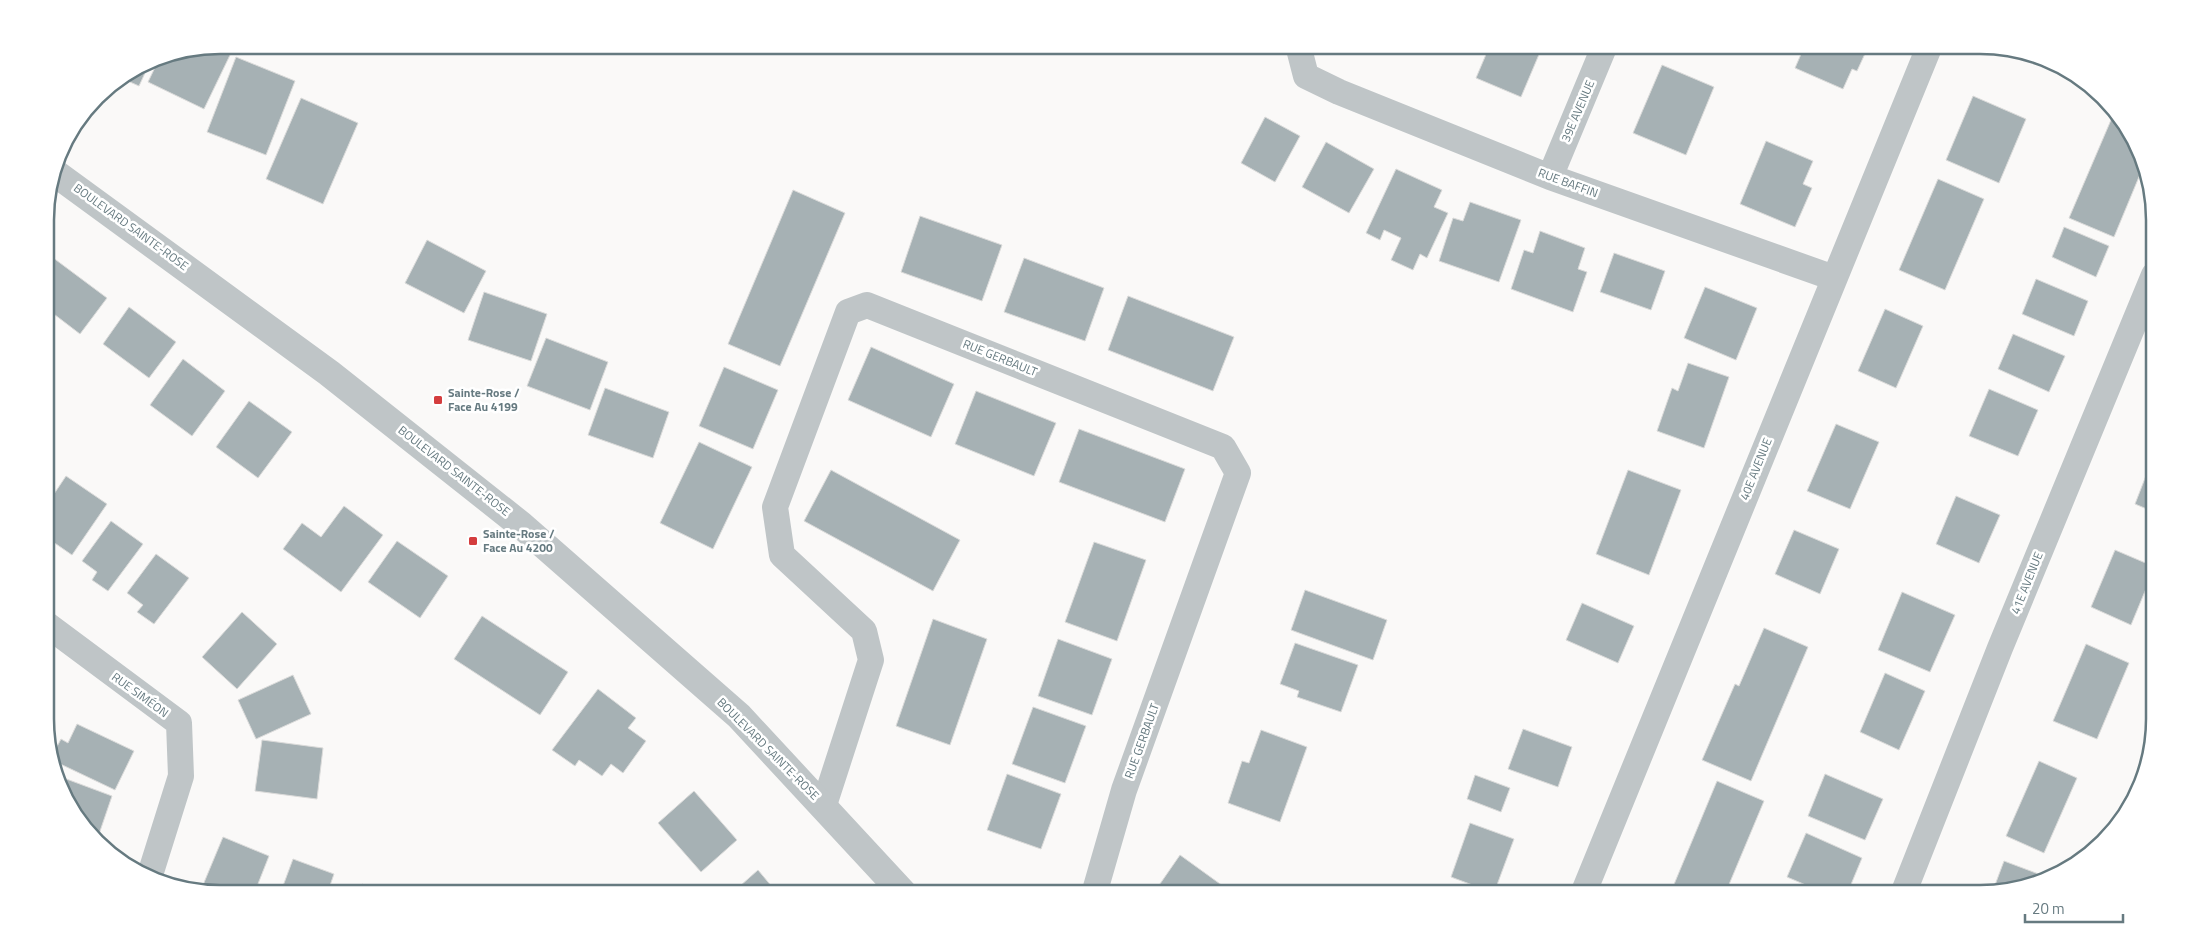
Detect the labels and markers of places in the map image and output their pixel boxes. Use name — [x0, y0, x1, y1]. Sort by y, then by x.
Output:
place label: Sainte-Rose / Face Au 4199 — [448, 383, 520, 416]
marker: Sainte-Rose / Face Au 4199 — [432, 394, 444, 406]
place label: Sainte-Rose / Face Au 4200 — [483, 524, 555, 557]
marker: Sainte-Rose / Face Au 4200 — [467, 535, 479, 547]

